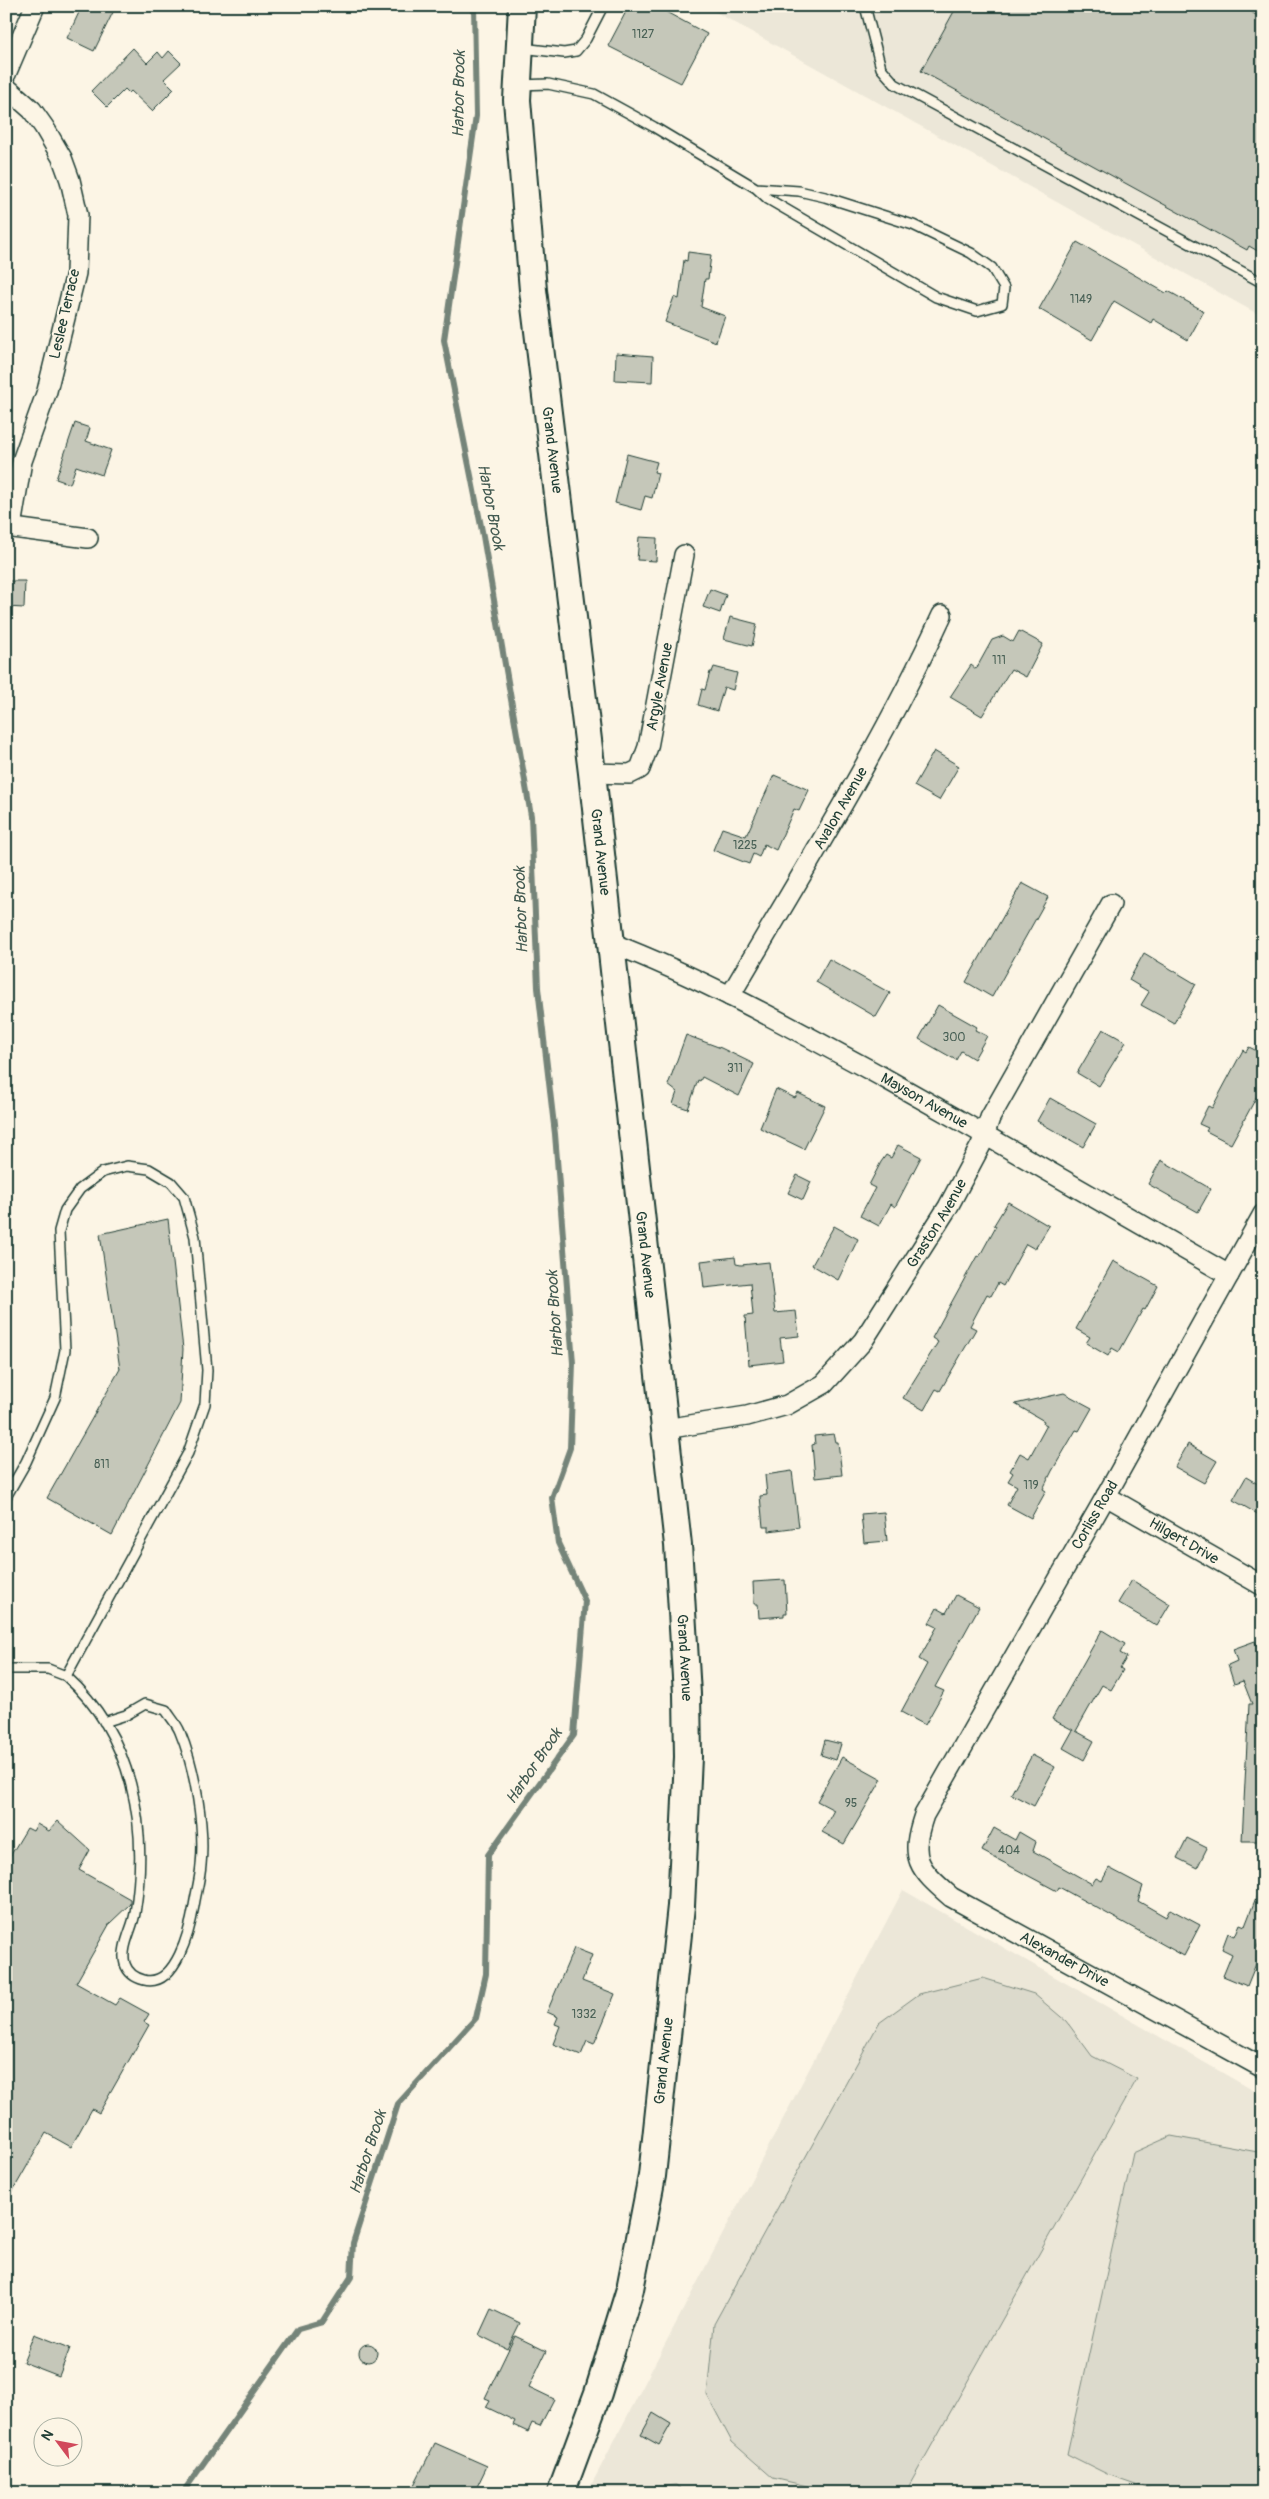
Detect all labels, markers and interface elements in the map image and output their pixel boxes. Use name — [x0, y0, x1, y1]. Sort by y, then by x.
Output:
house number: 1127 — [632, 27, 655, 42]
water label: Harbor Brook — [448, 49, 470, 138]
street label: Leslee Terrace — [45, 267, 85, 361]
house number: 1149 — [1070, 292, 1092, 307]
street label: Grand Avenue — [538, 406, 567, 495]
water label: Harbor Brook — [473, 462, 509, 553]
street label: Argyle Avenue — [642, 640, 677, 732]
house number: 111 — [992, 653, 1006, 668]
street label: Avalon Avenue — [809, 763, 872, 853]
street label: Grand Avenue — [587, 808, 615, 897]
house number: 1225 — [733, 838, 757, 853]
water label: Harbor Brook — [509, 865, 533, 954]
house number: 300 — [942, 1030, 966, 1045]
house number: 311 — [727, 1061, 743, 1076]
street label: Mayson Avenue — [878, 1068, 972, 1133]
street label: Graston Avenue — [902, 1175, 971, 1271]
street label: Grand Avenue — [631, 1210, 660, 1300]
water label: Harbor Brook — [542, 1268, 568, 1358]
house number: 811 — [94, 1457, 110, 1472]
street label: Corliss Road — [1068, 1477, 1122, 1553]
house number: 119 — [1023, 1478, 1039, 1493]
street label: Hilgert Drive — [1146, 1513, 1223, 1569]
street label: Grand Avenue — [673, 1614, 697, 1702]
water label: Harbor Brook — [501, 1723, 567, 1808]
house number: 95 — [845, 1796, 857, 1811]
house number: 404 — [998, 1843, 1020, 1858]
street label: Alexander Drive — [1017, 1927, 1113, 1992]
house number: 1332 — [572, 2007, 597, 2022]
street label: Grand Avenue — [650, 2016, 678, 2105]
water label: Harbor Brook — [345, 2106, 391, 2197]
north arrow — [32, 2416, 82, 2466]
text: N — [38, 2427, 57, 2444]

